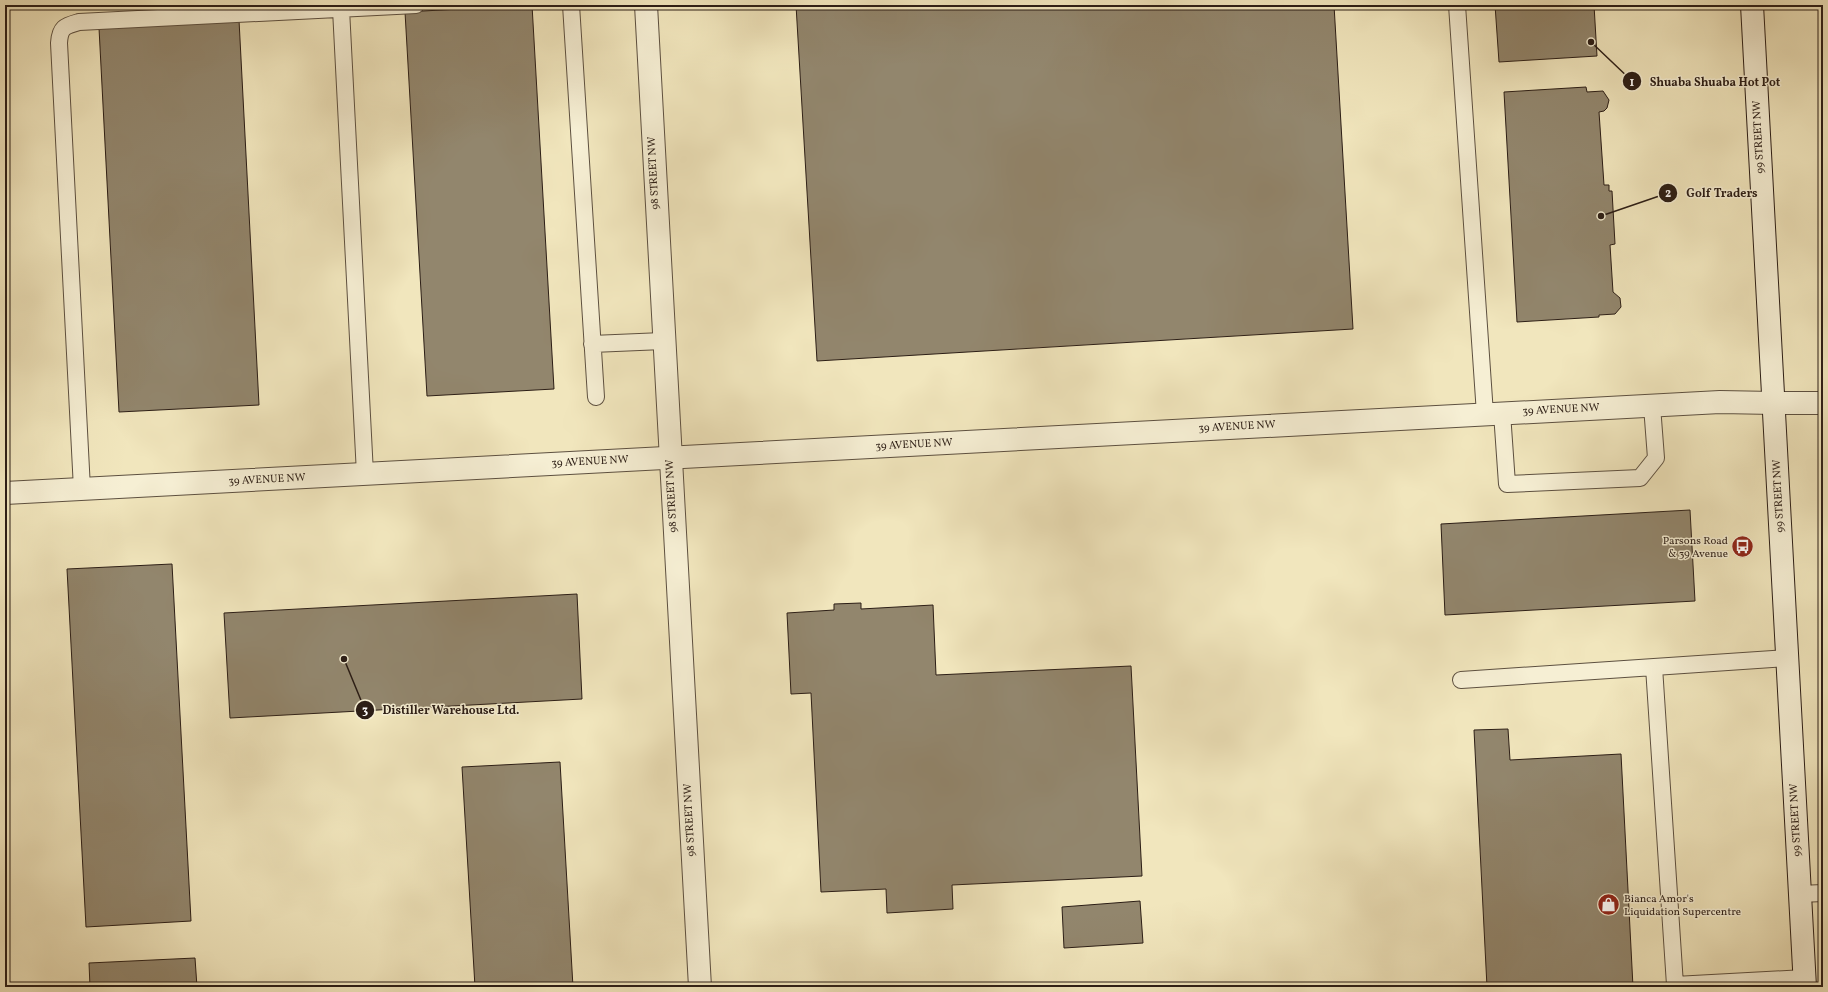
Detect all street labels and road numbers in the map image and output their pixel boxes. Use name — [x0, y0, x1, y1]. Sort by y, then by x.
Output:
street label: 99 STREET NW — [1750, 100, 1768, 174]
street label: 98 STREET NW — [645, 136, 663, 210]
street label: 39 AVENUE NW — [1522, 400, 1600, 420]
street label: 39 AVENUE NW — [1198, 417, 1276, 437]
street label: 39 AVENUE NW — [875, 435, 953, 455]
street label: 39 AVENUE NW — [551, 452, 629, 472]
street label: 98 STREET NW — [663, 459, 681, 533]
street label: 99 STREET NW — [1770, 459, 1788, 533]
street label: 39 AVENUE NW — [228, 470, 306, 490]
street label: 98 STREET NW — [681, 783, 699, 857]
street label: 99 STREET NW — [1787, 783, 1805, 857]

